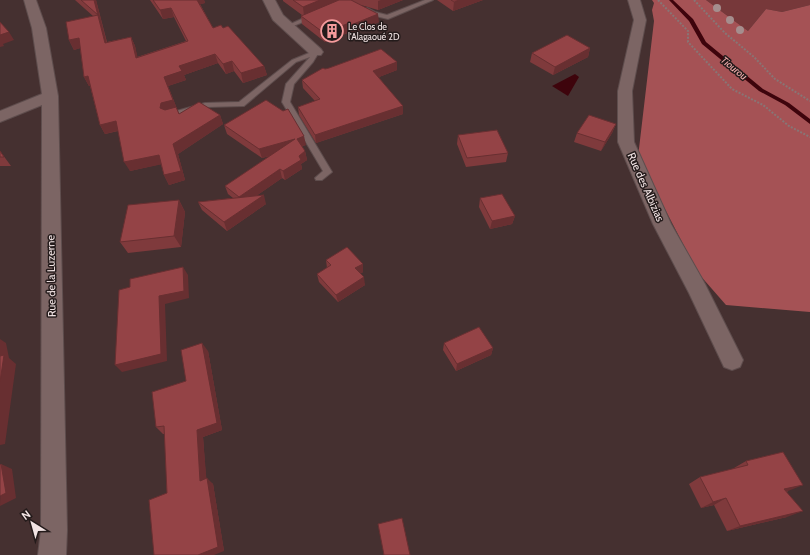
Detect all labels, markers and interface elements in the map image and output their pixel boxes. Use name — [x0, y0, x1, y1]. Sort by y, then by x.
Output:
building icon: Le Clos de l'Alagaoué 2D — [319, 18, 345, 44]
place label: Le Clos de l'Alagaoué 2D — [348, 21, 400, 42]
water label: Tiourou — [718, 53, 750, 83]
street label: Rue des Albizias — [625, 150, 668, 224]
street label: Rue de la Luzerne — [43, 234, 59, 317]
north arrow — [12, 503, 52, 543]
text: N — [19, 507, 33, 523]

